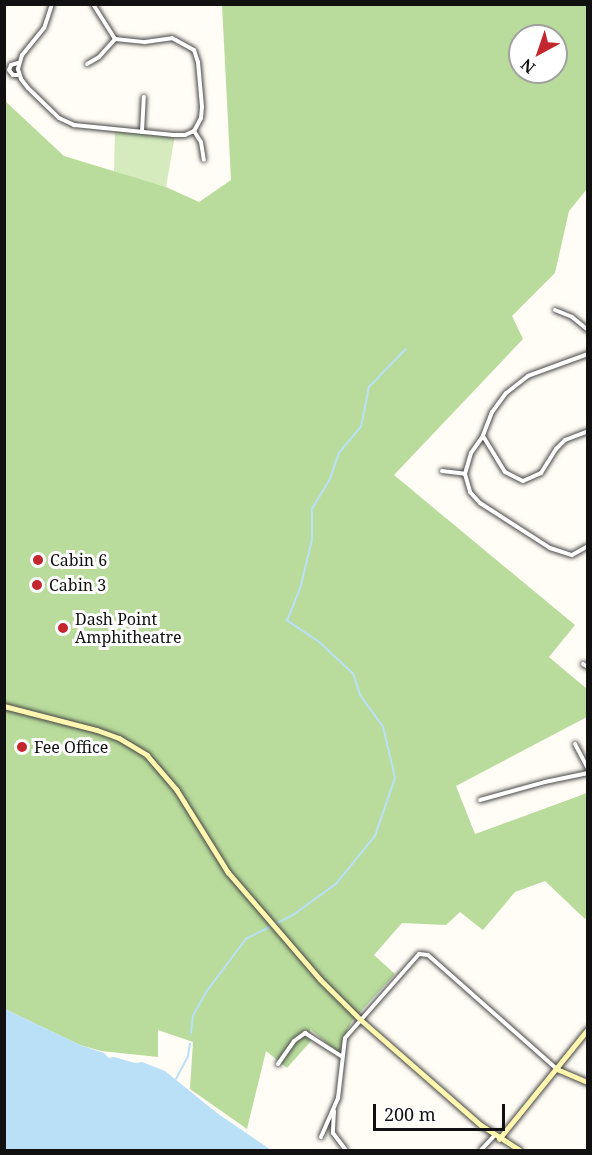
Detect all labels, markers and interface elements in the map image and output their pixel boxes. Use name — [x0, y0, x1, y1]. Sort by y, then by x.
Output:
north arrow — [508, 24, 568, 84]
text: N — [516, 54, 540, 79]
place label: Cabin 6 — [50, 550, 107, 570]
marker: Cabin 6 — [31, 553, 45, 567]
place label: Cabin 3 — [49, 575, 106, 595]
marker: Cabin 3 — [30, 578, 44, 592]
place label: Dash Point Amphitheatre — [75, 609, 182, 647]
marker: Dash Point Amphitheatre — [56, 621, 70, 635]
place label: Fee Office — [34, 737, 108, 757]
marker: Fee Office — [15, 740, 29, 754]
scale bar — [376, 1092, 508, 1130]
text: 200 m — [384, 1102, 436, 1126]

